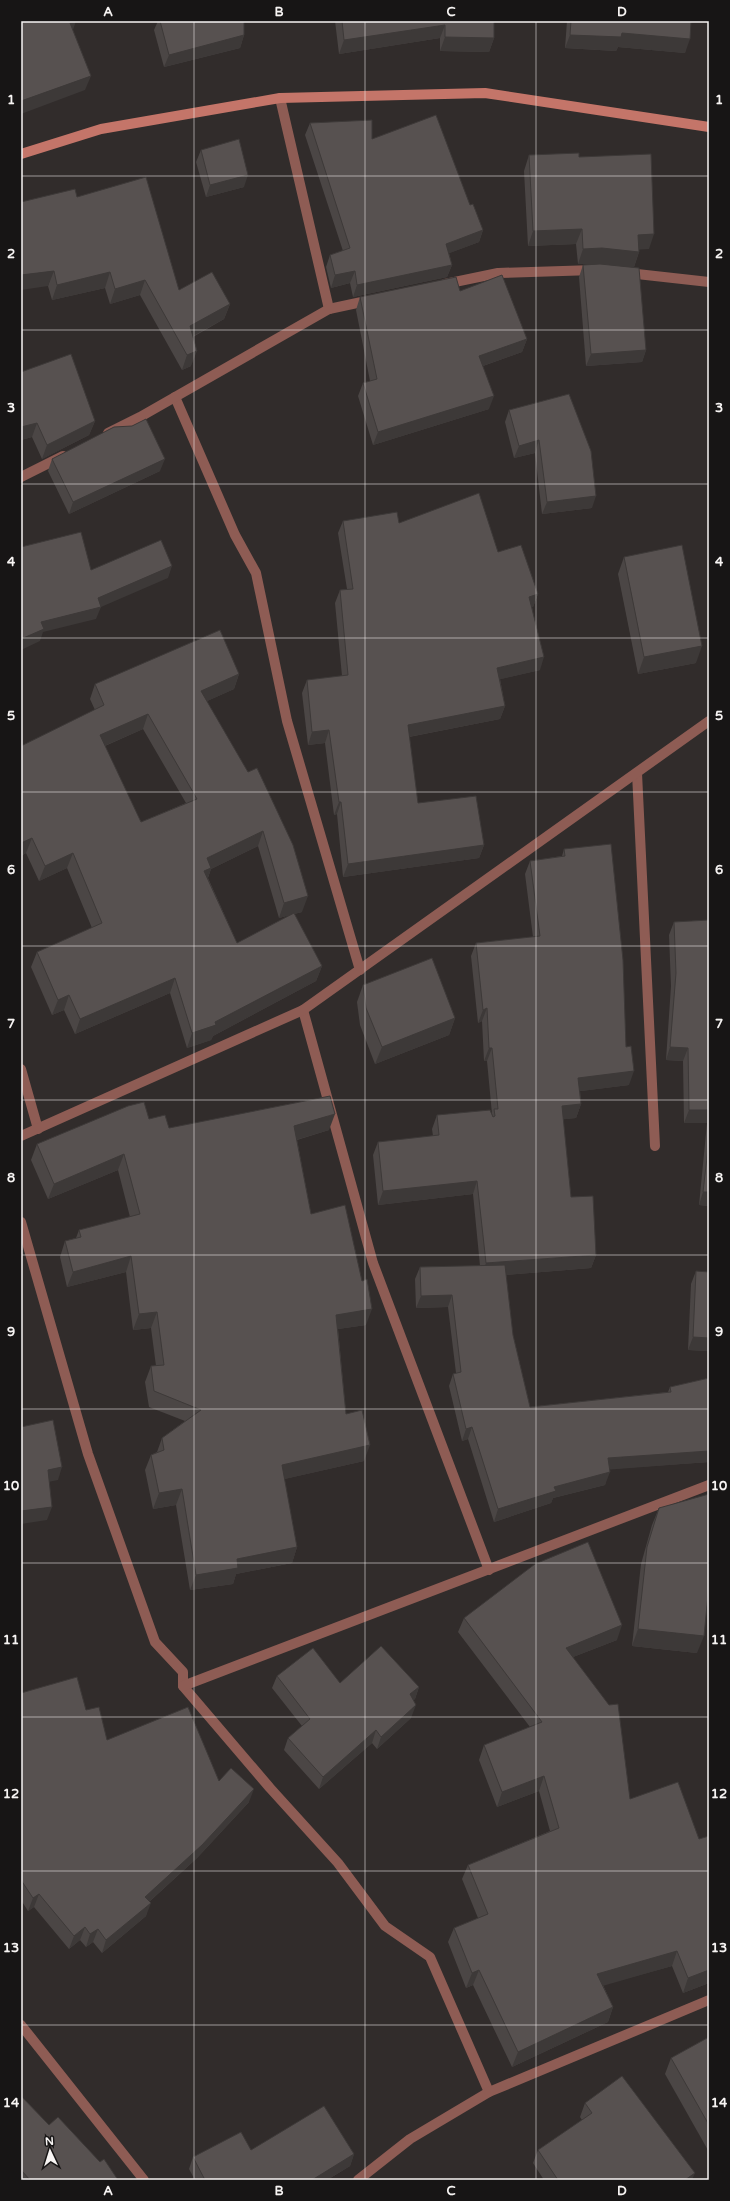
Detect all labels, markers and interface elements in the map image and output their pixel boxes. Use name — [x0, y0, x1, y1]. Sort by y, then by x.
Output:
text: A — [103, 4, 113, 20]
text: B — [274, 4, 284, 20]
text: C — [446, 4, 456, 20]
text: D — [617, 4, 627, 20]
text: 1 — [7, 92, 15, 108]
text: 1 — [715, 92, 723, 108]
text: 2 — [7, 246, 15, 262]
text: 2 — [715, 246, 723, 262]
text: 3 — [7, 400, 15, 416]
text: 3 — [715, 400, 723, 416]
text: 4 — [7, 554, 16, 570]
text: 4 — [715, 554, 724, 570]
text: 5 — [7, 708, 15, 724]
text: 5 — [715, 708, 723, 724]
text: 6 — [7, 862, 15, 878]
text: 6 — [715, 862, 723, 878]
text: 7 — [7, 1016, 15, 1032]
text: 7 — [715, 1016, 723, 1032]
text: 8 — [7, 1170, 15, 1186]
text: 8 — [715, 1170, 723, 1186]
text: 9 — [7, 1324, 15, 1340]
text: 9 — [715, 1324, 723, 1340]
text: 10 — [3, 1478, 19, 1494]
text: 10 — [711, 1478, 727, 1494]
text: 11 — [3, 1632, 19, 1648]
text: 11 — [711, 1632, 727, 1648]
text: 12 — [3, 1786, 19, 1802]
text: 12 — [711, 1786, 727, 1802]
text: 13 — [3, 1940, 19, 1956]
text: 13 — [711, 1940, 727, 1956]
text: 14 — [3, 2095, 20, 2111]
text: 14 — [711, 2095, 728, 2111]
north arrow — [30, 2131, 70, 2171]
text: N — [44, 2135, 54, 2148]
text: A — [103, 2183, 113, 2199]
text: B — [274, 2183, 284, 2199]
text: C — [446, 2183, 456, 2199]
text: D — [617, 2183, 627, 2199]

